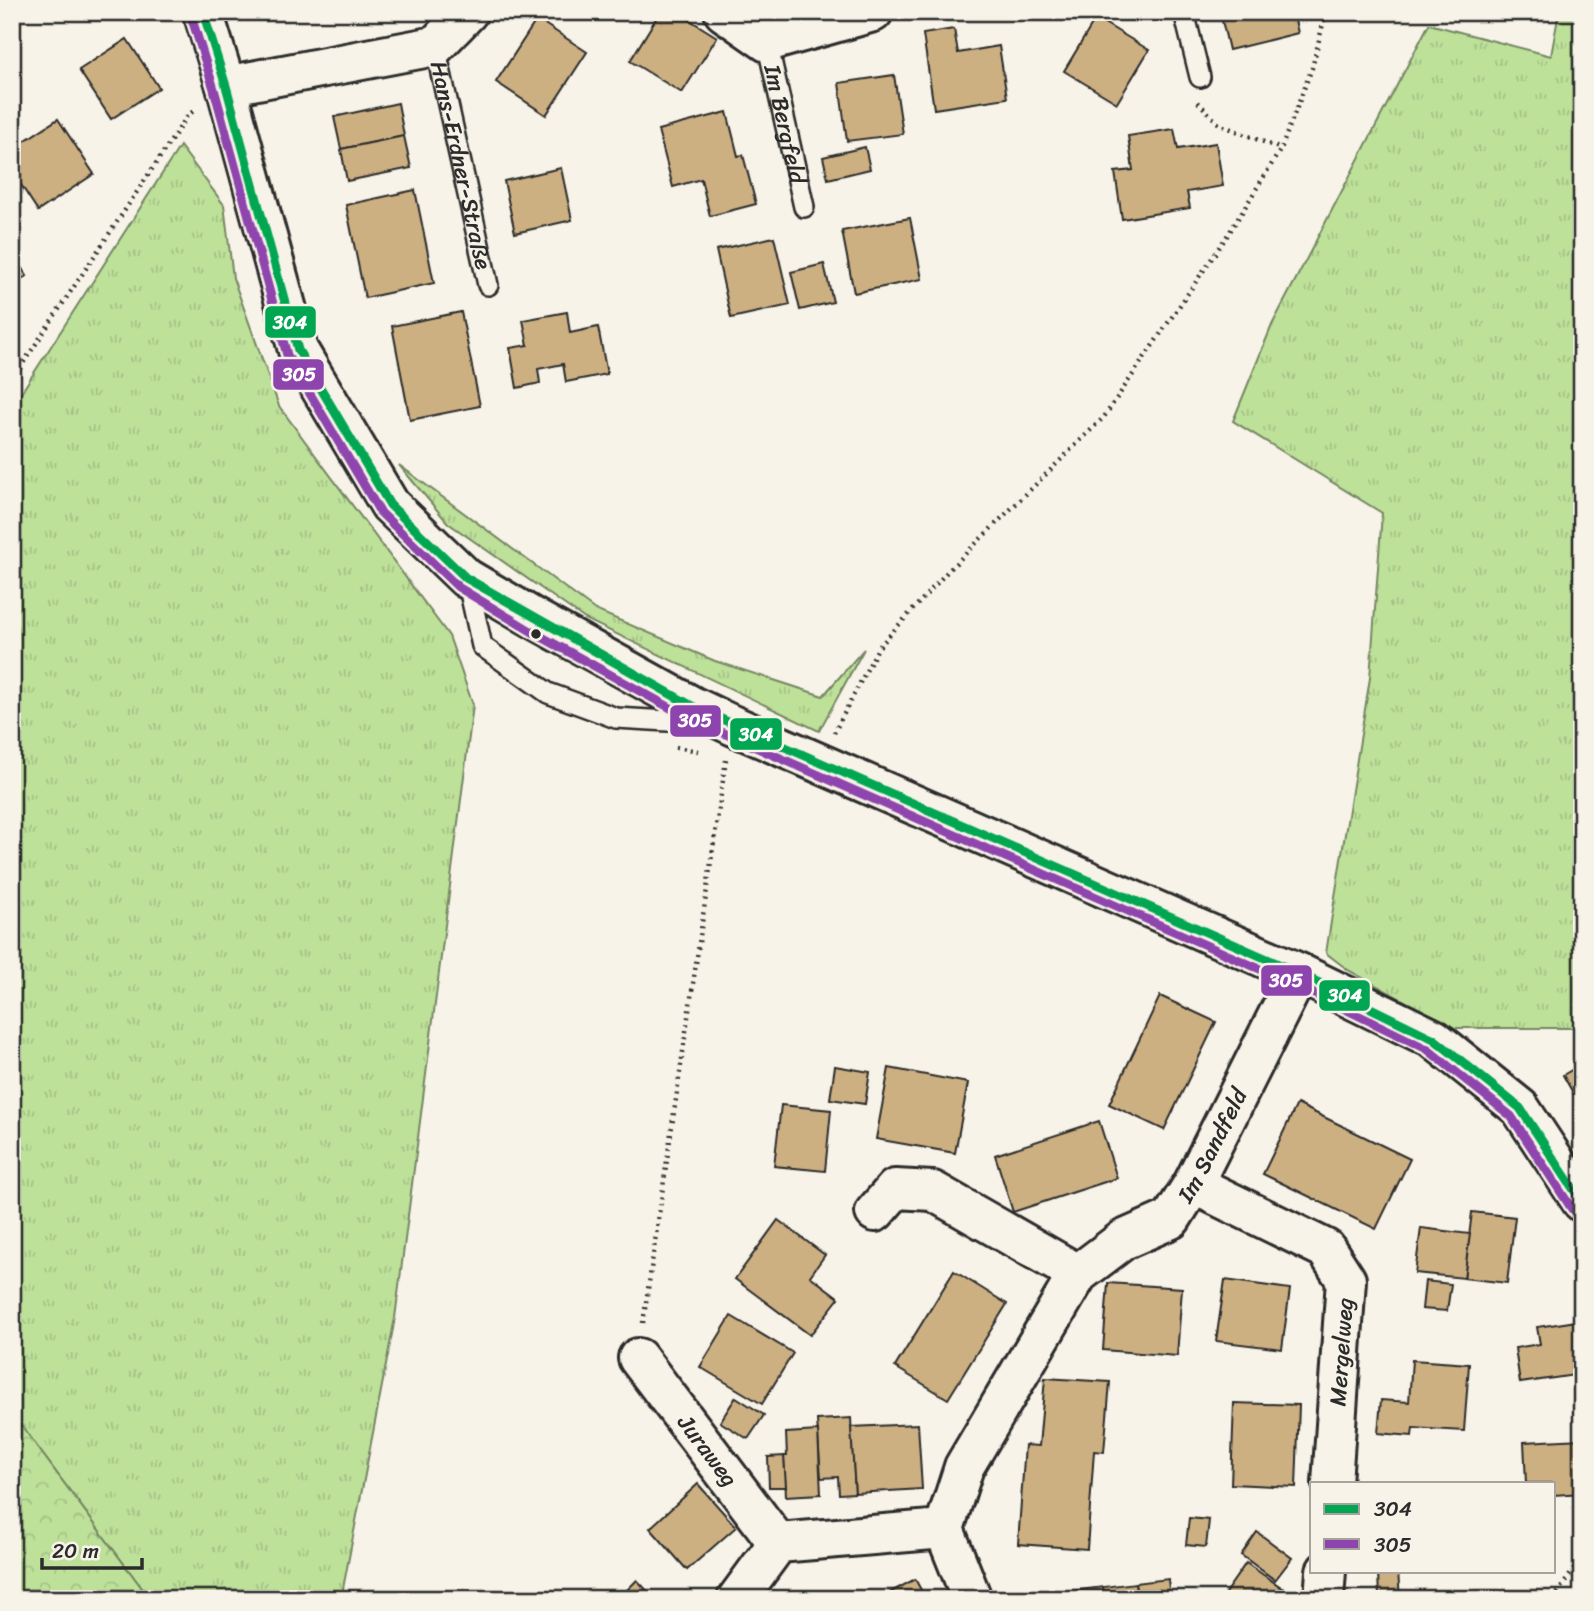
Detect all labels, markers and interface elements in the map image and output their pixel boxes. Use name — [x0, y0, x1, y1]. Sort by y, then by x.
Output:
street label: Hans-Erdner-Straße — [418, 57, 504, 273]
street label: Im Bergfeld — [751, 60, 819, 189]
line badge: 304 — [264, 305, 317, 339]
text: 304 — [272, 306, 307, 339]
line badge: 305 — [272, 358, 325, 391]
text: 305 — [281, 358, 316, 391]
unlabelled marker — [529, 627, 543, 641]
line badge: 305 — [669, 704, 722, 738]
text: 305 — [677, 704, 712, 737]
line badge: 304 — [729, 717, 783, 751]
text: 304 — [738, 718, 773, 751]
line badge: 305 — [1260, 964, 1313, 997]
text: 305 — [1268, 964, 1303, 997]
line badge: 304 — [1318, 979, 1371, 1012]
text: 304 — [1327, 979, 1362, 1012]
street label: Im Sandfeld — [1166, 1079, 1260, 1212]
street label: Mergelweg — [1317, 1296, 1366, 1408]
street label: Juraweg — [666, 1405, 749, 1496]
legend — [1310, 1482, 1556, 1572]
text: 304 — [1374, 1490, 1412, 1528]
text: 305 — [1374, 1526, 1412, 1564]
scale bar — [42, 1527, 142, 1571]
text: 20 m — [52, 1532, 99, 1570]

